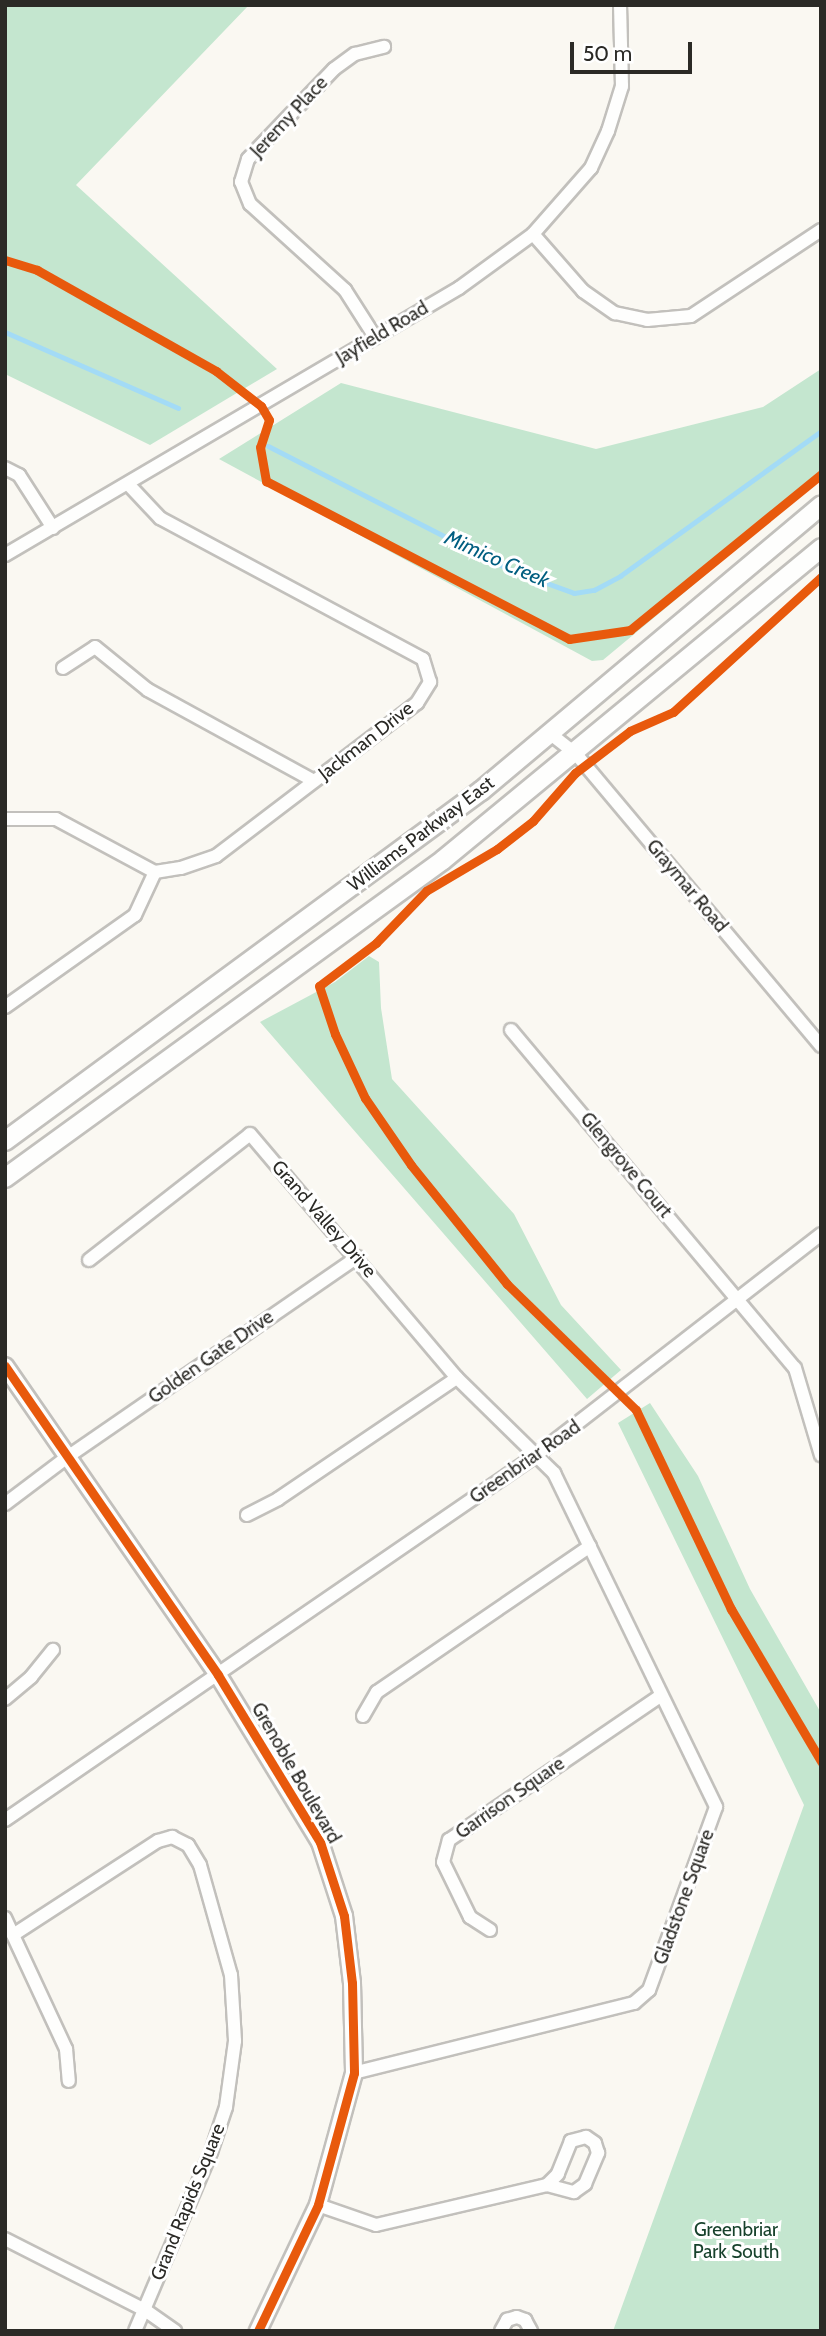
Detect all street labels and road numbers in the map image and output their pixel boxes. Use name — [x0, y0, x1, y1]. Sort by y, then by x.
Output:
street label: Jeremy Place — [246, 72, 332, 162]
street label: Jayfield Road — [332, 297, 432, 369]
street label: Jackman Drive — [314, 697, 418, 785]
street label: Williams Parkway East — [343, 772, 499, 896]
street label: Graymar Road — [642, 835, 732, 937]
street label: Glengrove Court — [575, 1108, 677, 1222]
street label: Grand Valley Drive — [267, 1156, 381, 1282]
street label: Golden Gate Drive — [144, 1305, 278, 1409]
street label: Greenbriar Road — [465, 1415, 585, 1509]
street label: Grenoble Boulevard — [246, 1699, 346, 1847]
street label: Garrison Square — [451, 1752, 569, 1844]
street label: Gladstone Square — [649, 1826, 719, 1968]
street label: Grand Rapids Square — [146, 2120, 230, 2284]

